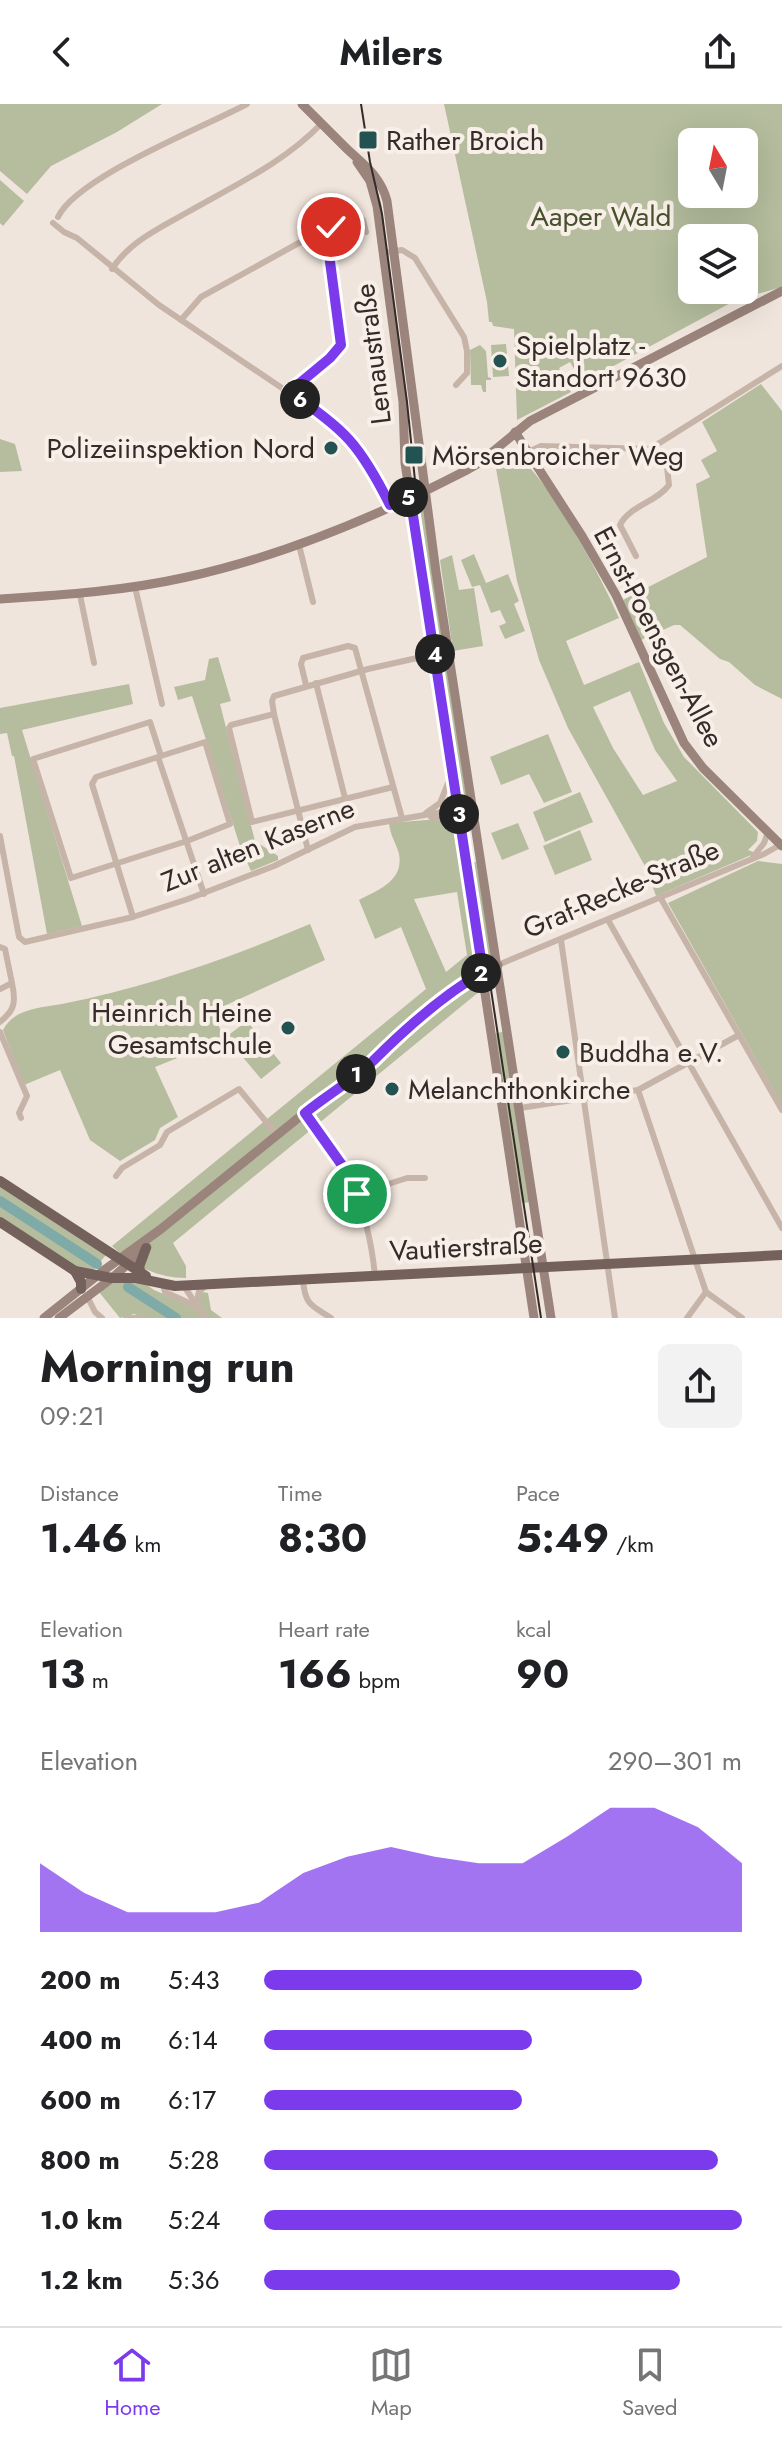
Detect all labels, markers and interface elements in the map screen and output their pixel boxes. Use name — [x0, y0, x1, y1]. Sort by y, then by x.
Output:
text: Milers — [339, 26, 443, 78]
icon: back — [40, 30, 84, 74]
icon: share — [698, 30, 742, 74]
place label: Rather Broich — [386, 120, 544, 161]
north arrow — [678, 128, 758, 208]
map controls — [678, 128, 758, 304]
marker: Rather Broich — [357, 129, 379, 151]
pin — [297, 193, 365, 261]
park label: Aaper Wald — [530, 196, 672, 237]
icon: check — [309, 205, 353, 249]
button: layers — [678, 224, 758, 304]
street label: Lenaustraße — [344, 281, 402, 427]
place label: Spielplatz - Standort 9630 — [516, 325, 687, 398]
marker: Spielplatz - Standort 9630 — [491, 352, 509, 370]
pin: 6 — [280, 379, 320, 419]
text: 6 — [293, 383, 307, 415]
place label: Polizeiinspektion Nord — [46, 428, 315, 469]
place label: Mörsenbroicher Weg — [432, 435, 684, 476]
marker: Polizeiinspektion Nord — [322, 439, 340, 457]
marker: Mörsenbroicher Weg — [403, 444, 425, 466]
pin: 5 — [388, 477, 428, 517]
text: 5 — [401, 481, 415, 513]
street label: Ernst-Poensgen-Allee — [583, 519, 735, 755]
pin: 4 — [415, 634, 455, 674]
text: 4 — [427, 638, 443, 670]
street label: Zur alten Kaserne — [155, 788, 361, 902]
pin: 3 — [439, 794, 479, 834]
text: 3 — [452, 798, 466, 830]
street label: Graf-Recke-Straße — [516, 829, 726, 949]
pin: 2 — [461, 953, 501, 993]
text: 2 — [474, 957, 488, 989]
place label: Heinrich Heine Gesamtschule — [91, 992, 272, 1065]
marker: Heinrich Heine Gesamtschule — [279, 1019, 297, 1037]
place label: Buddha e.V. — [579, 1032, 723, 1073]
marker: Buddha e.V. — [554, 1043, 572, 1061]
pin: 1 — [336, 1054, 376, 1094]
text: 1 — [350, 1058, 362, 1090]
place label: Melanchthonkirche — [408, 1069, 631, 1110]
marker: Melanchthonkirche — [383, 1080, 401, 1098]
pin — [323, 1160, 391, 1228]
icon: arrive — [335, 1172, 379, 1216]
street label: Vautierstraße — [388, 1223, 544, 1271]
text: Morning run — [40, 1335, 295, 1399]
button: share — [658, 1344, 742, 1428]
text: 09:21 — [40, 1397, 105, 1435]
text: Distance — [40, 1477, 119, 1509]
text: Time — [278, 1477, 322, 1509]
text: Pace — [516, 1477, 560, 1509]
text: 1.46 — [40, 1509, 128, 1567]
text: 8:30 — [278, 1509, 367, 1567]
text: 5:49 — [516, 1509, 609, 1567]
text: km — [128, 1528, 161, 1560]
text: /km — [609, 1528, 654, 1560]
text: Elevation — [40, 1613, 123, 1645]
text: Heart rate — [278, 1613, 370, 1645]
text: kcal — [516, 1613, 552, 1645]
text: 13 — [40, 1645, 85, 1703]
text: 166 — [278, 1645, 352, 1703]
text: 90 — [516, 1645, 569, 1703]
text: m — [85, 1664, 109, 1696]
text: bpm — [352, 1664, 401, 1696]
text: Elevation — [40, 1742, 138, 1780]
text: 290–301 m — [608, 1742, 742, 1780]
text: 200 m — [40, 1961, 121, 1999]
text: 5:43 — [168, 1961, 220, 1999]
text: 400 m — [40, 2021, 122, 2059]
text: 6:14 — [168, 2021, 218, 2059]
text: 600 m — [40, 2081, 121, 2119]
text: 6:17 — [168, 2081, 216, 2119]
text: 800 m — [40, 2141, 120, 2179]
text: 5:28 — [168, 2141, 219, 2179]
text: 1.0 km — [40, 2201, 123, 2239]
text: 5:24 — [168, 2201, 220, 2239]
text: 1.2 km — [40, 2261, 123, 2299]
text: 5:36 — [168, 2261, 220, 2299]
tab: Home — [104, 2343, 161, 2423]
tab: Map — [369, 2343, 413, 2423]
tab: Saved — [622, 2343, 678, 2423]

